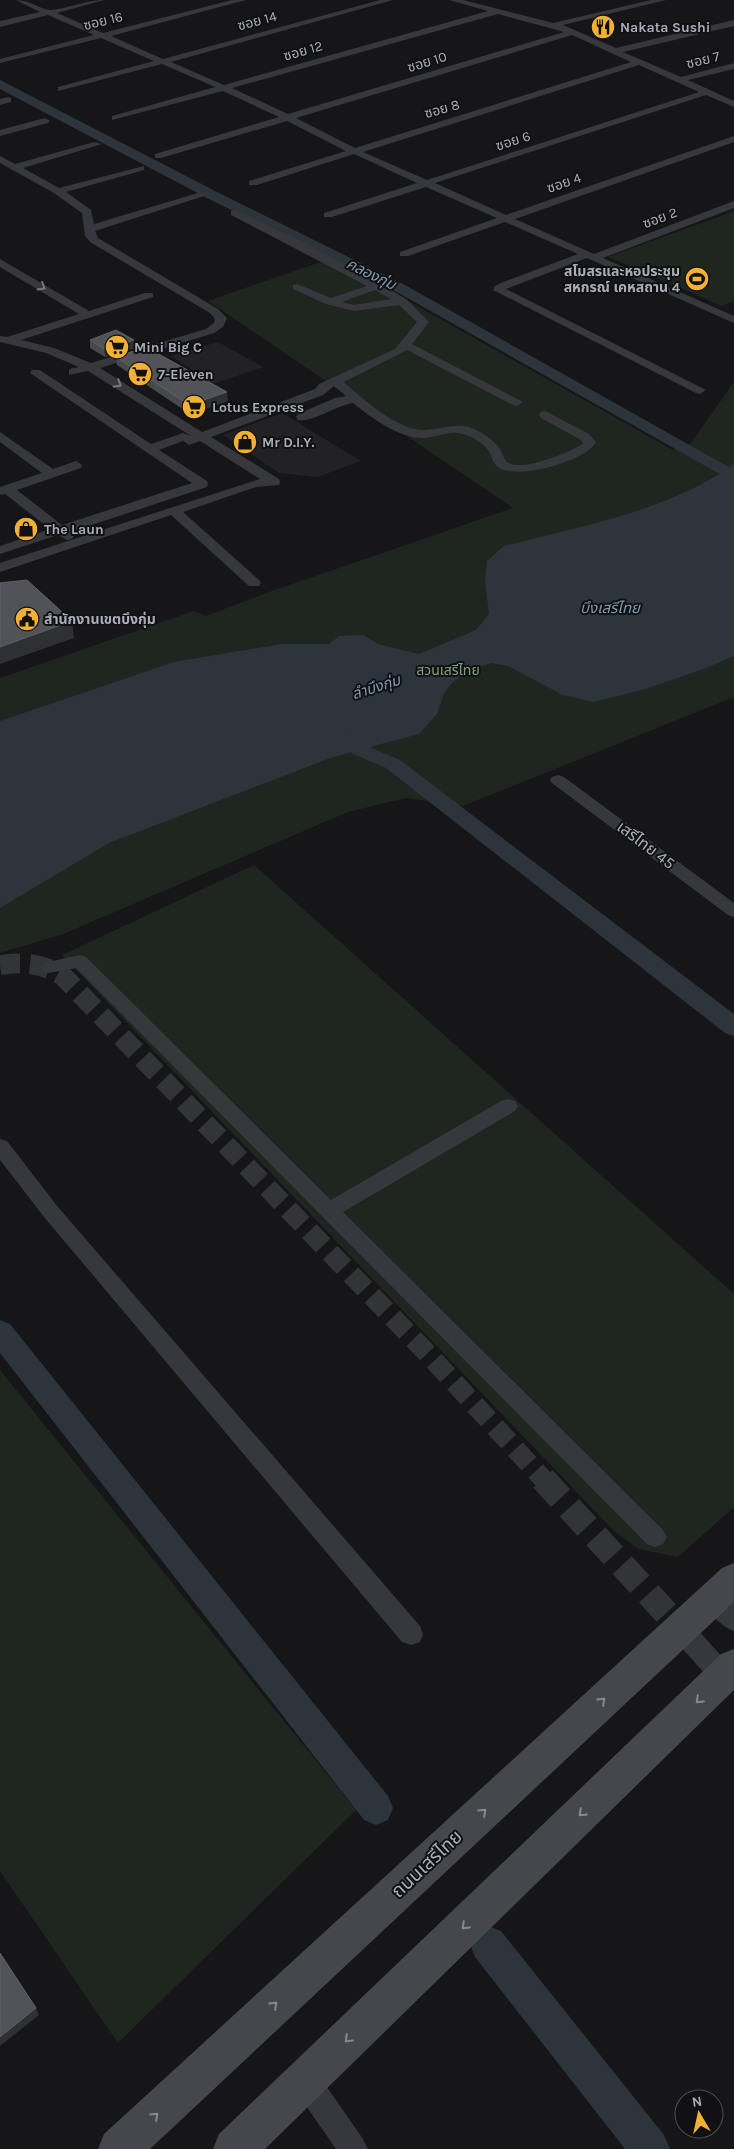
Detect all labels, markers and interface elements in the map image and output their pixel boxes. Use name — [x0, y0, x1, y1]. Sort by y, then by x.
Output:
street label: ซอย 16 — [81, 8, 125, 34]
street label: ซอย 14 — [236, 8, 279, 34]
restaurant icon: Nakata Sushi — [590, 14, 616, 40]
place label: Nakata Sushi — [620, 19, 710, 36]
street label: ซอย 12 — [281, 37, 325, 65]
street label: ซอย 10 — [405, 48, 449, 76]
street label: ซอย 7 — [684, 48, 722, 72]
street label: ซอย 8 — [422, 96, 462, 122]
street label: ซอย 6 — [493, 127, 533, 155]
street label: ซอย 4 — [545, 169, 584, 197]
street label: ซอย 2 — [640, 204, 680, 232]
water label: คลองกุ่ม — [343, 254, 400, 294]
place label: สโมสรและหอประชุม สหกรณ์ เคหสถาน 4 — [564, 263, 681, 296]
sports icon: สโมสรและหอประชุม สหกรณ์ เคหสถาน 4 — [684, 266, 710, 292]
one-way arrow — [36, 281, 45, 291]
supermarket icon: Mini Big C — [104, 334, 130, 360]
place label: Mini Big C — [134, 339, 202, 356]
supermarket icon: 7-Eleven — [127, 361, 153, 387]
place label: 7-Eleven — [158, 366, 214, 383]
one-way arrow — [113, 378, 122, 388]
supermarket icon: Lotus Express — [181, 394, 207, 420]
place label: Lotus Express — [212, 399, 304, 416]
shop icon: Mr D.I.Y. — [232, 429, 258, 455]
place label: Mr D.I.Y. — [262, 434, 314, 451]
shop icon: The Laun — [13, 516, 39, 542]
place label: The Laun — [44, 521, 104, 538]
water label: บึงเสรีไทย — [580, 599, 641, 617]
public building icon: สำนักงานเขตบึงกุ่ม — [14, 606, 40, 632]
place label: สำนักงานเขตบึงกุ่ม — [44, 611, 156, 628]
park label: สวนเสรีไทย — [416, 662, 480, 679]
water label: ลำบึงกุ่ม — [349, 670, 404, 703]
street label: เสรีไทย 45 — [613, 817, 679, 873]
one-way arrow — [696, 1694, 705, 1703]
one-way arrow — [597, 1698, 606, 1707]
one-way arrow — [578, 1807, 587, 1816]
one-way arrow — [477, 1809, 486, 1818]
street label: ถนนเสรีไทย — [387, 1826, 467, 1902]
one-way arrow — [462, 1920, 471, 1929]
one-way arrow — [268, 2002, 277, 2011]
one-way arrow — [345, 2033, 354, 2042]
north arrow — [674, 2089, 724, 2139]
text: N — [691, 2092, 703, 2111]
one-way arrow — [149, 2113, 158, 2122]

